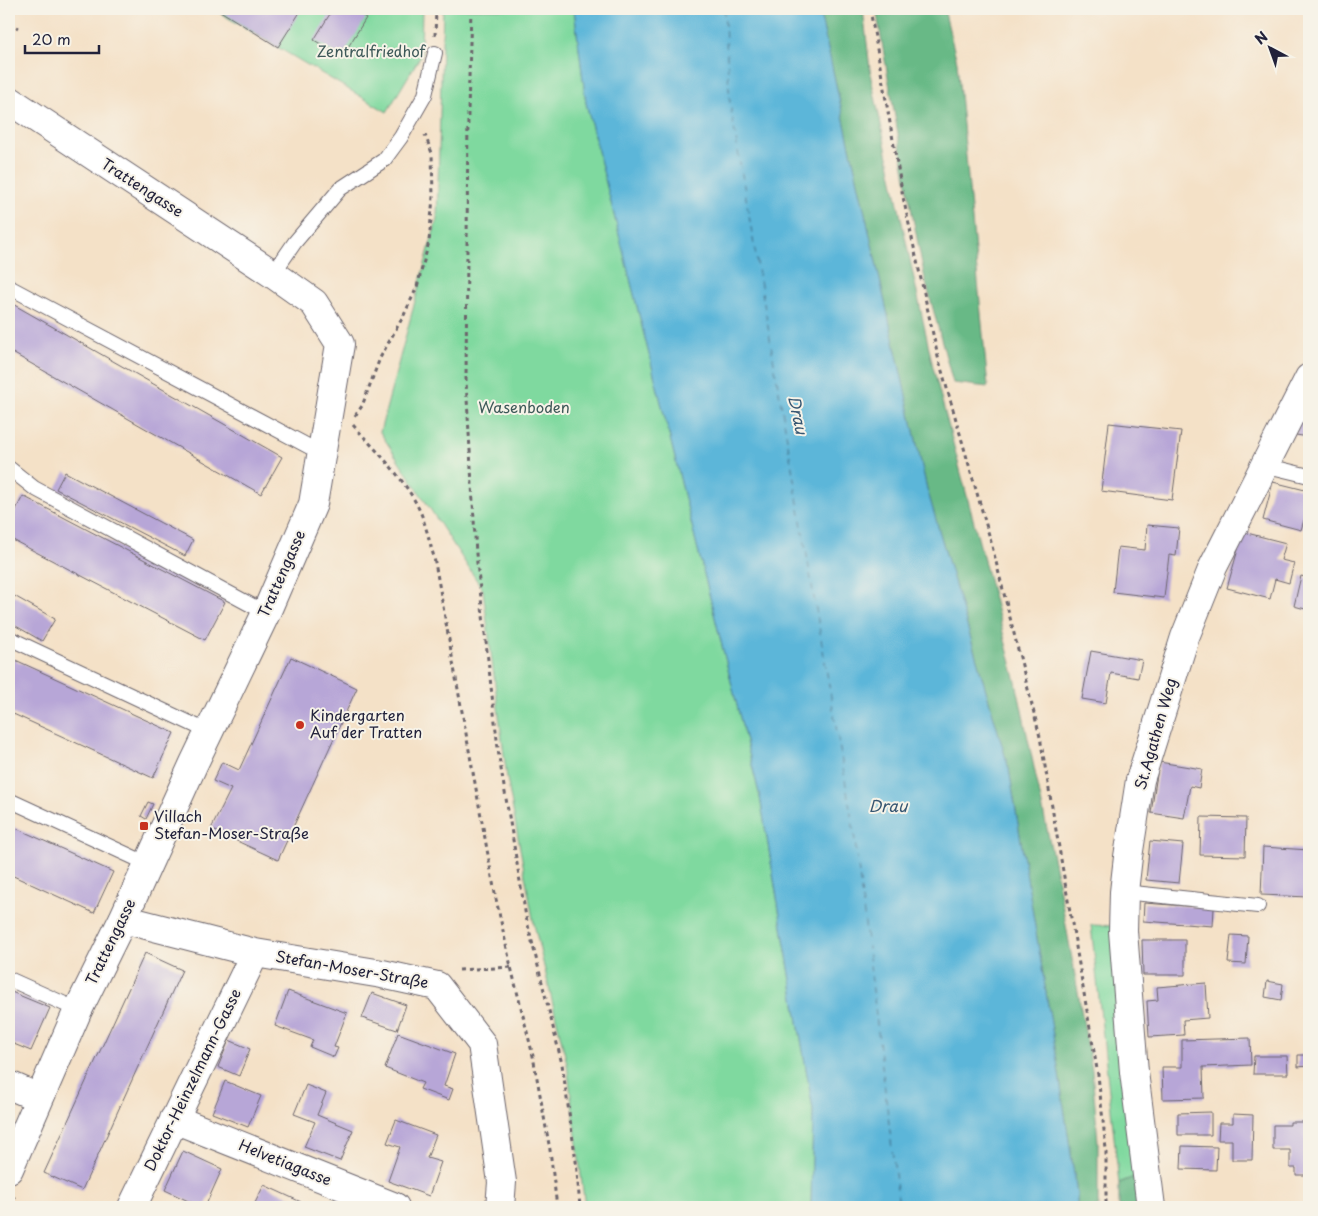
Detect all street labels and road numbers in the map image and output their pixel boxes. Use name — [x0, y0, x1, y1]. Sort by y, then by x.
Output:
street label: Trattengasse — [97, 152, 188, 222]
street label: Trattengasse — [251, 526, 310, 621]
street label: St.Agathen Weg — [1128, 675, 1181, 792]
street label: Trattengasse — [79, 894, 141, 989]
street label: Stefan-Moser-Straße — [274, 944, 431, 993]
street label: Doktor-Heinzelmann-Gasse — [137, 984, 246, 1174]
street label: Helvetiagasse — [236, 1133, 335, 1191]

